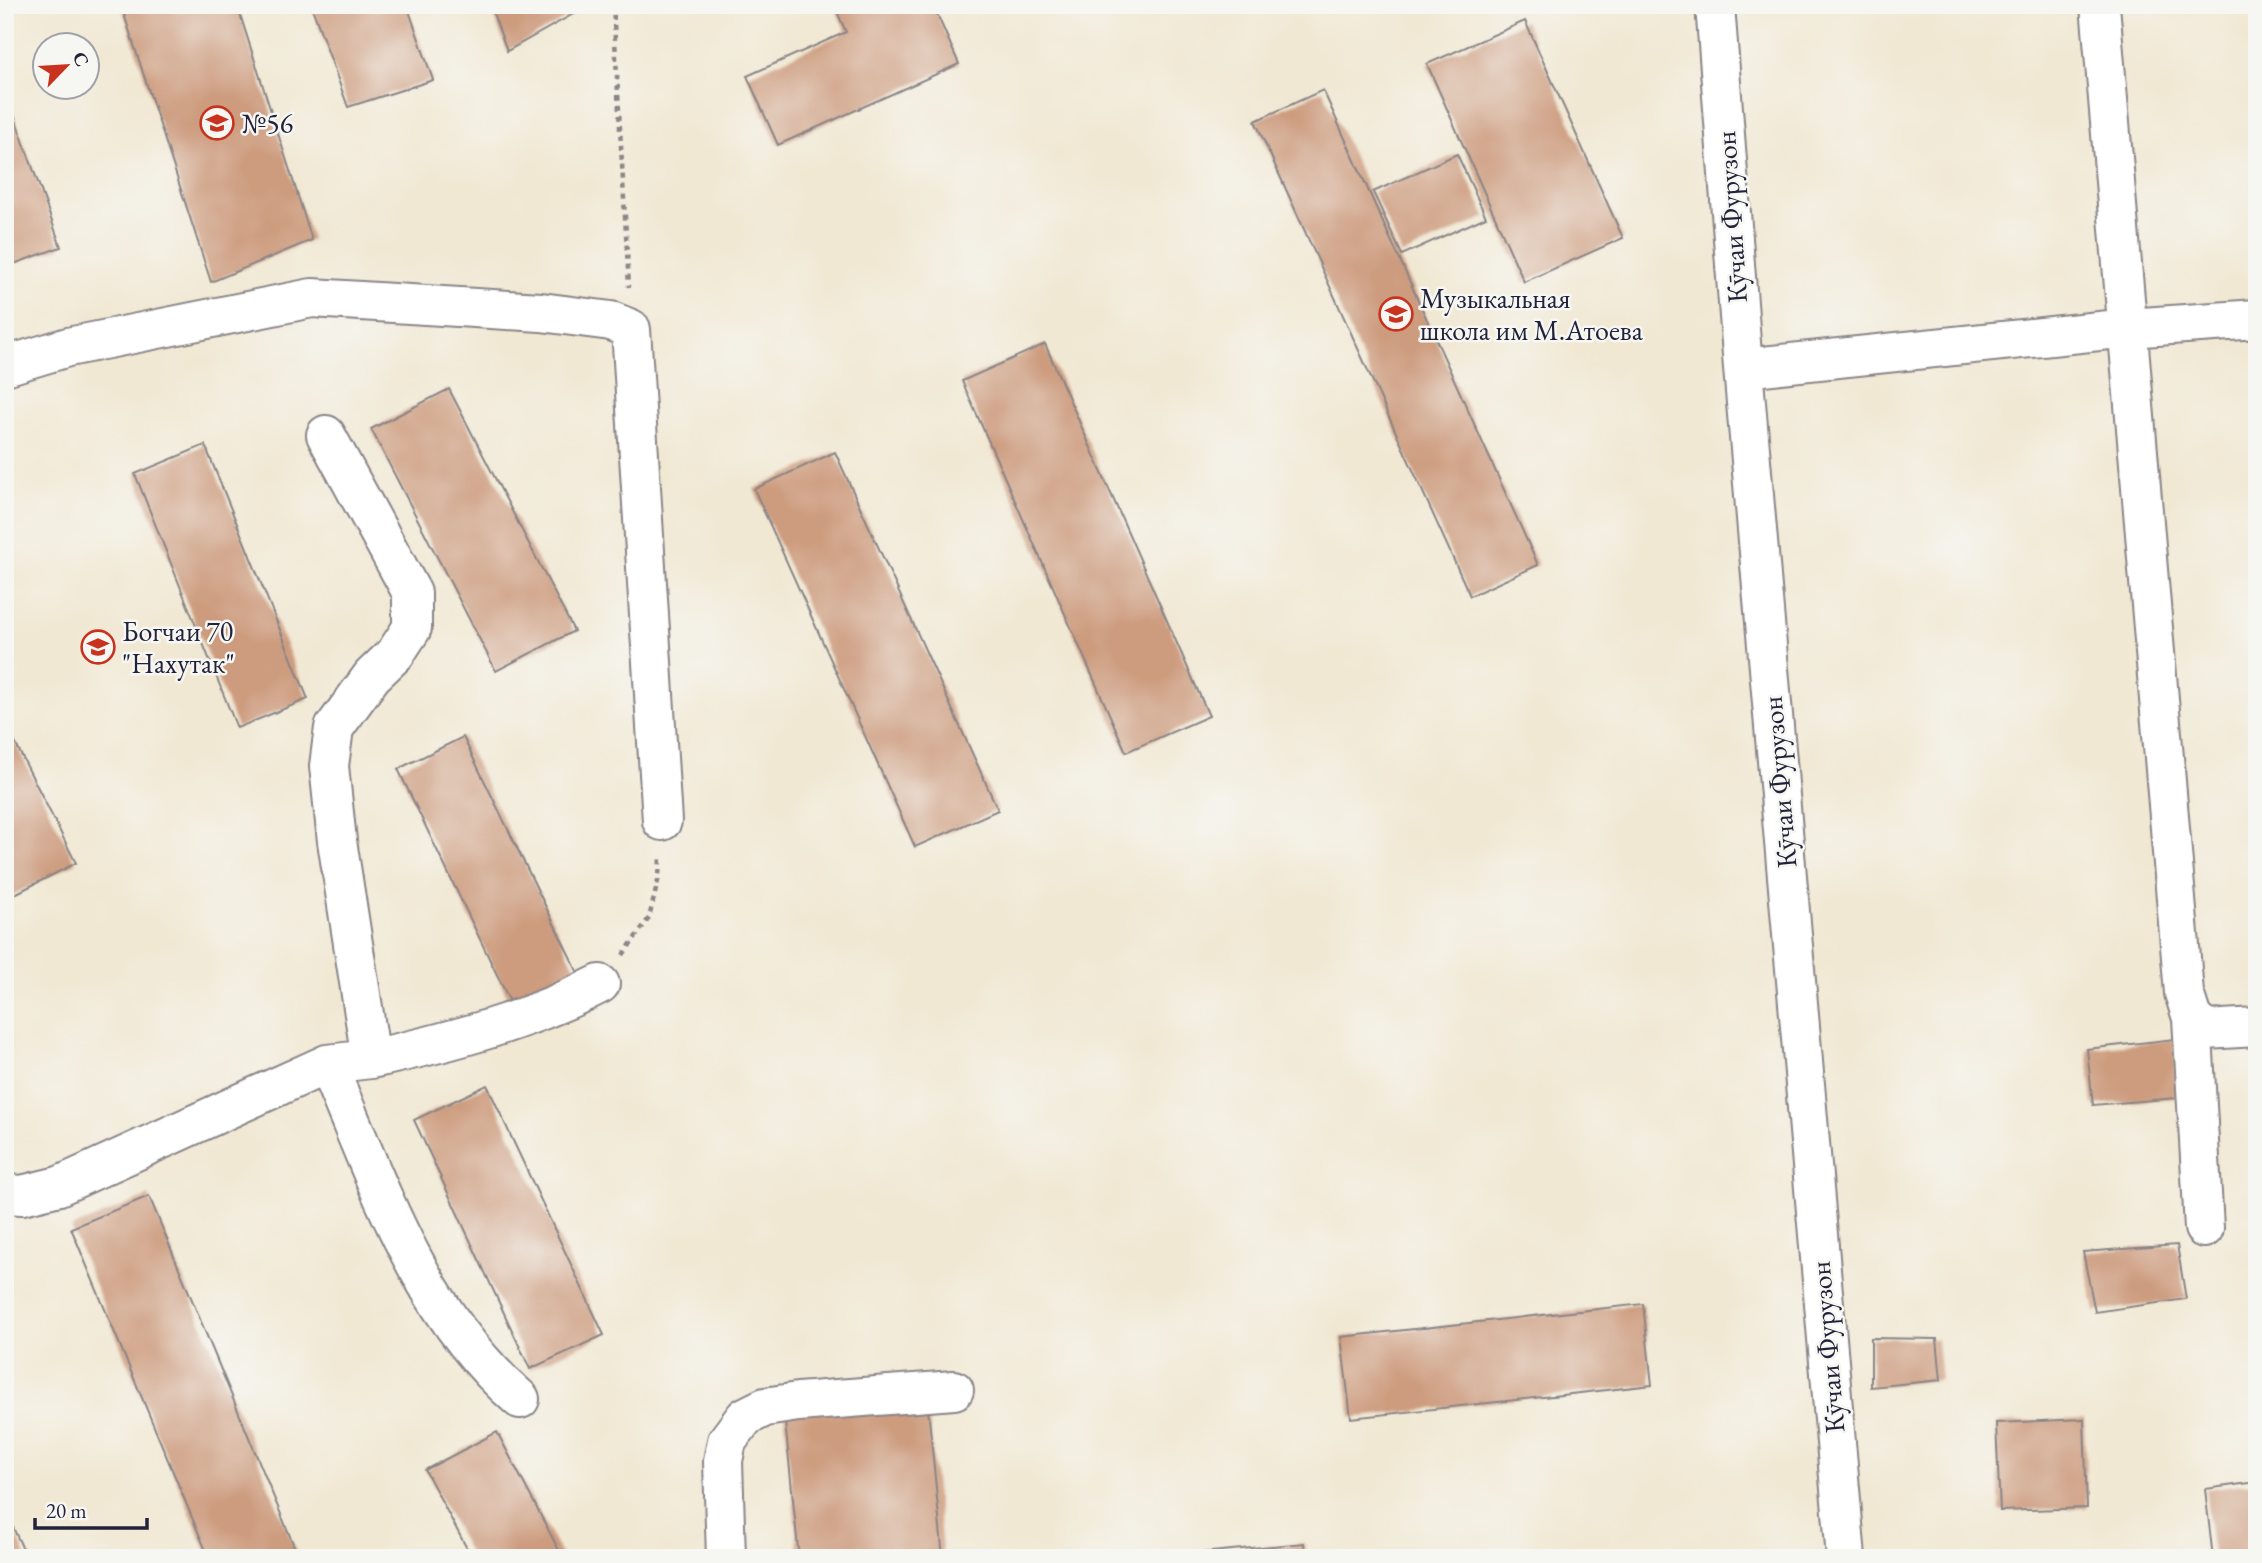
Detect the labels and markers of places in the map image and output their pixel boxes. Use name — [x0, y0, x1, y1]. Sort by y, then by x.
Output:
school or university icon: №56 — [198, 104, 236, 142]
place label: №56 — [242, 105, 293, 141]
place label: Музыкальная школа им М.Атоева — [1420, 280, 1644, 348]
school or university icon: Музыкальная школа им М.Атоева — [1377, 295, 1415, 333]
place label: Богчаи 70 "Нахутак" — [122, 613, 235, 681]
school or university icon: Богчаи 70 "Нахутак" — [79, 628, 117, 666]

